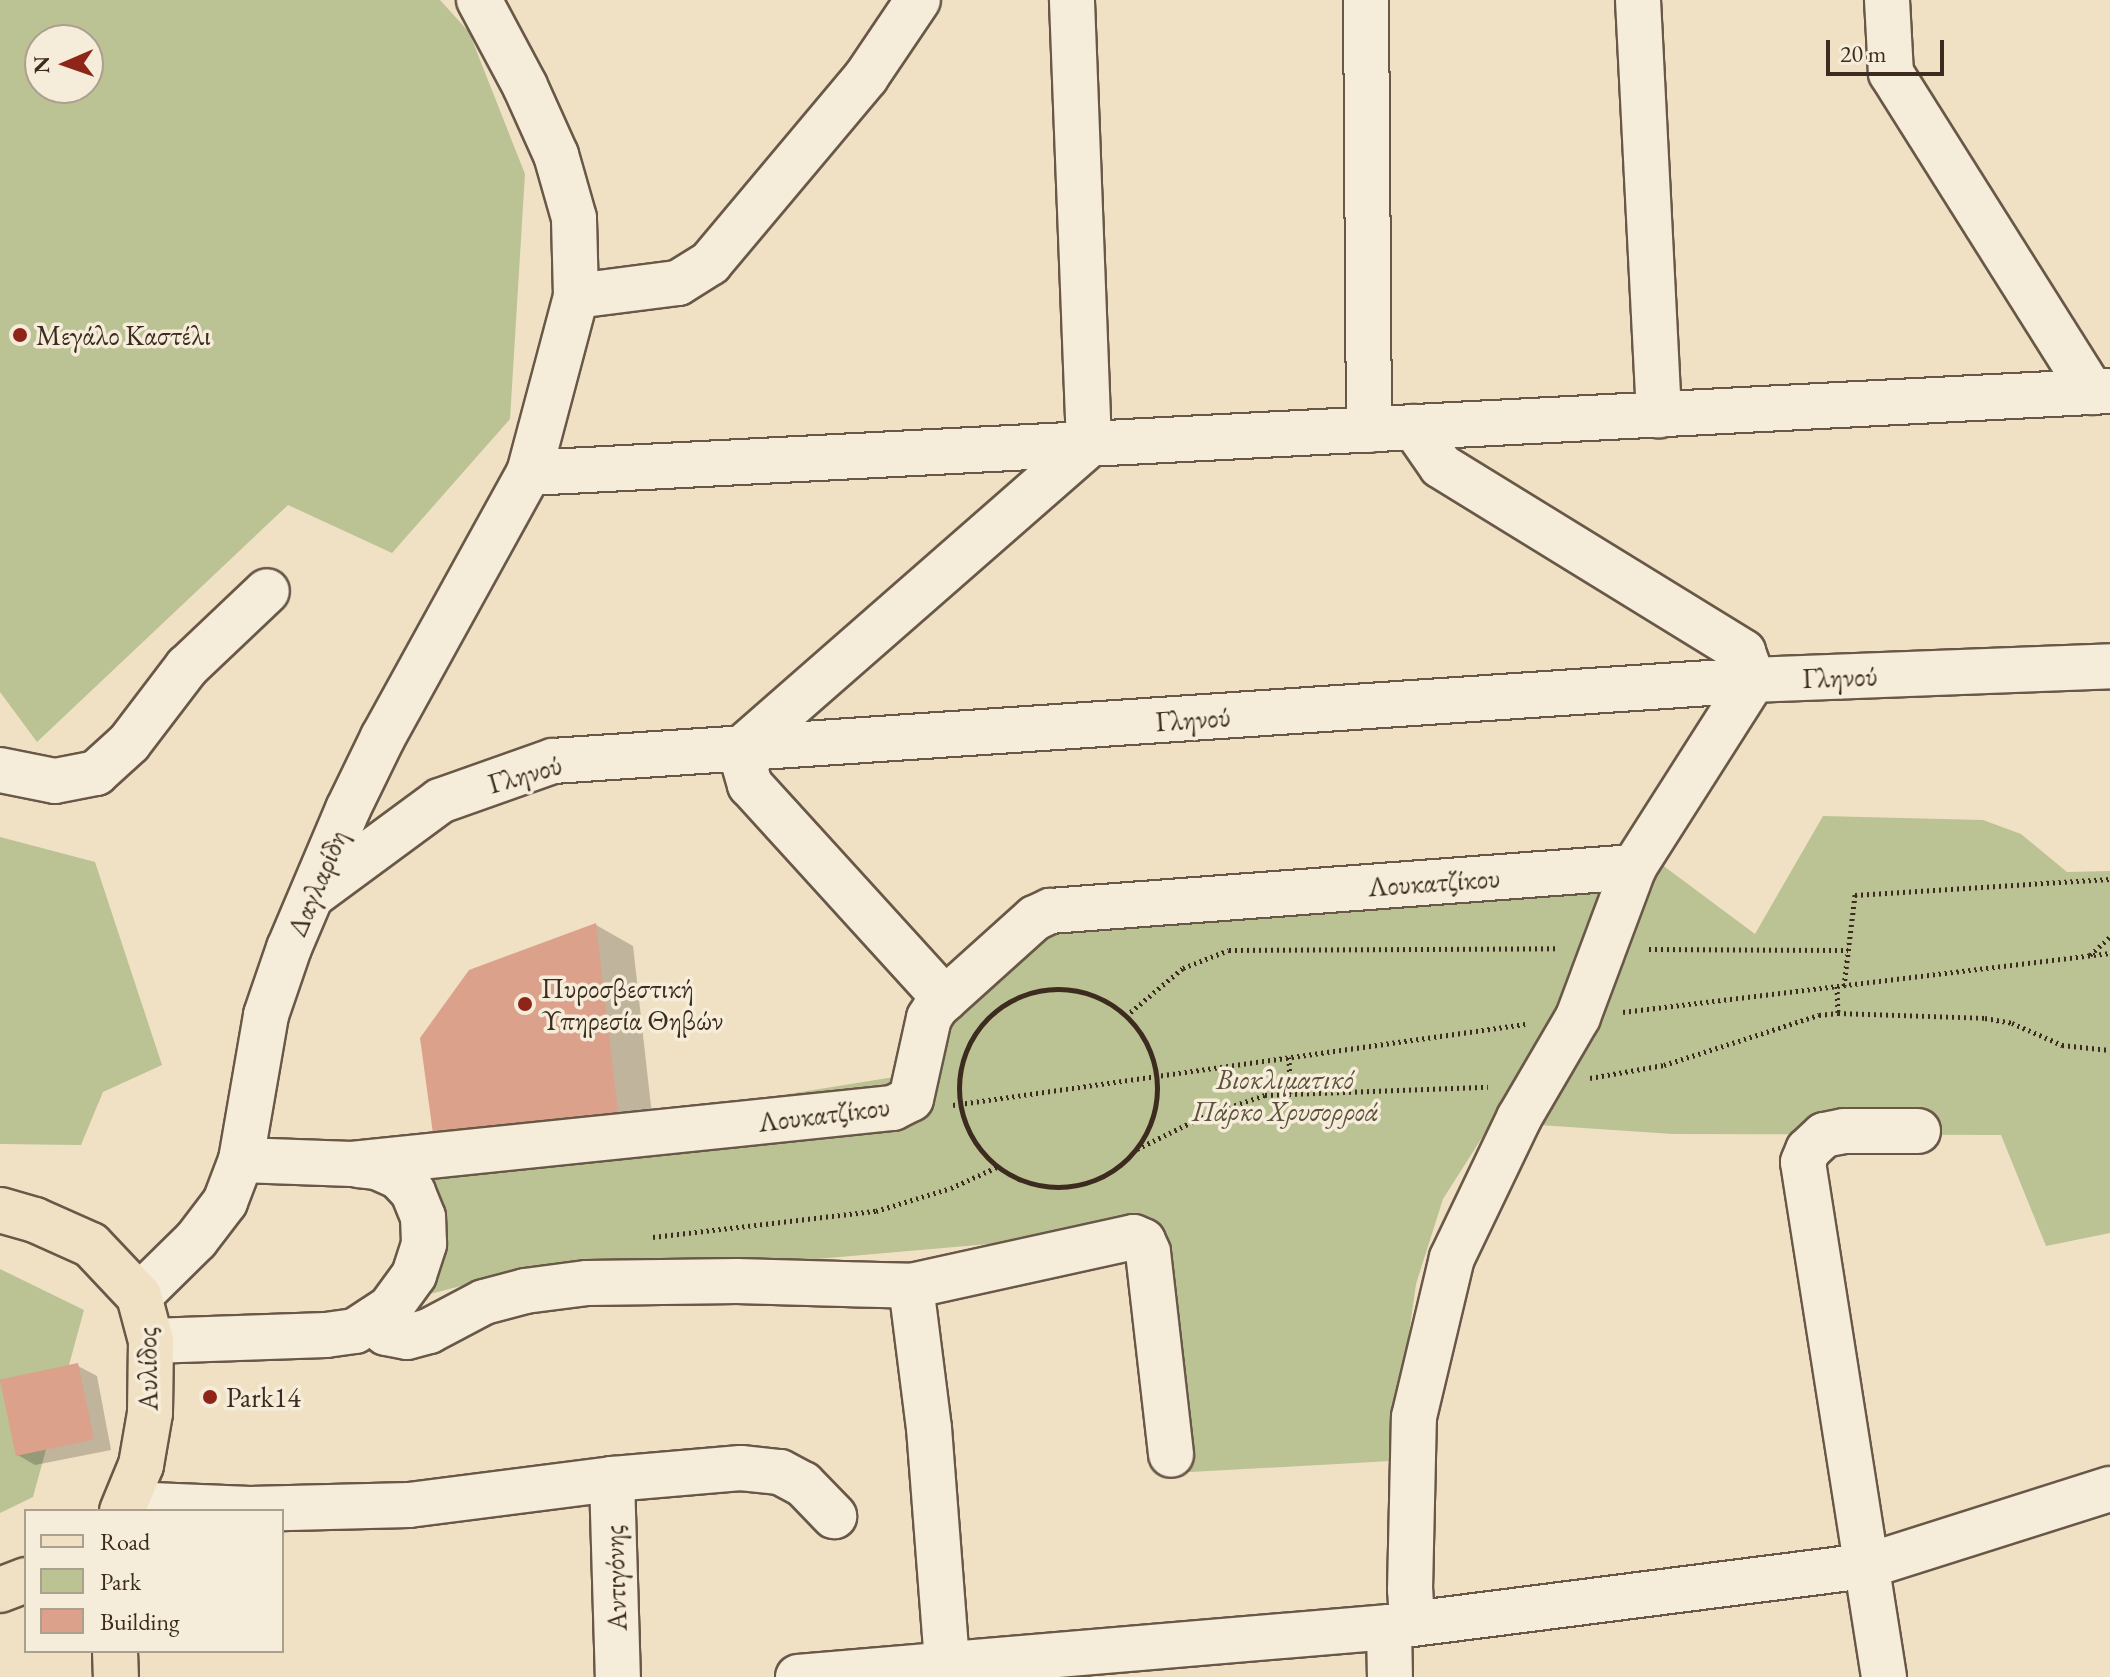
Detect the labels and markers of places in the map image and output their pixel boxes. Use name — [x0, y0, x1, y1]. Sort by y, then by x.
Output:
place label: Μεγάλο Καστέλι — [36, 318, 211, 352]
marker: Μεγάλο Καστέλι — [11, 326, 29, 344]
place label: Πυροσβεστική Υπηρεσία Θηβών — [541, 971, 723, 1037]
marker: Πυροσβεστική Υπηρεσία Θηβών — [516, 995, 534, 1013]
place label: Park14 — [226, 1380, 301, 1414]
marker: Park14 — [201, 1388, 219, 1406]

